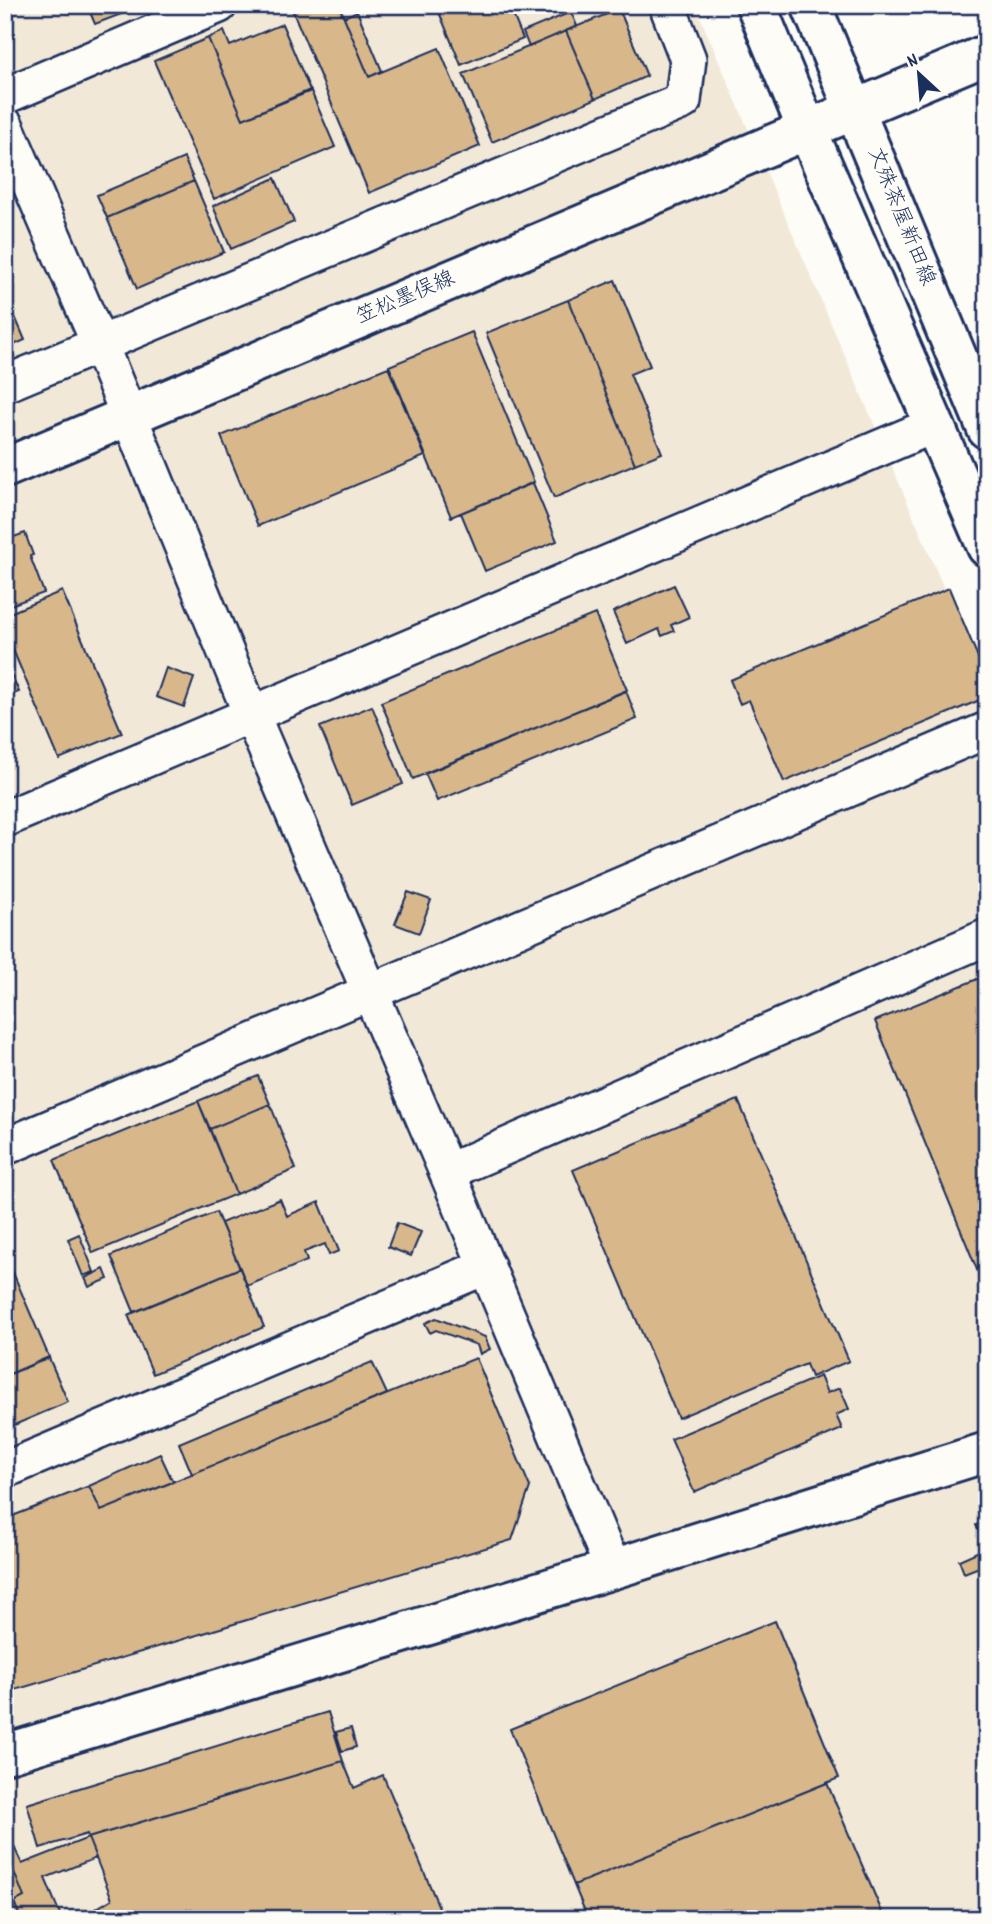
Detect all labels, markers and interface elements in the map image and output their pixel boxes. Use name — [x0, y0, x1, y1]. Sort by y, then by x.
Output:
north arrow — [884, 38, 954, 108]
text: N — [903, 48, 923, 76]
street label: 文殊茶屋新田線 — [859, 143, 941, 291]
street label: 笠松墨俣線 — [352, 265, 460, 333]

